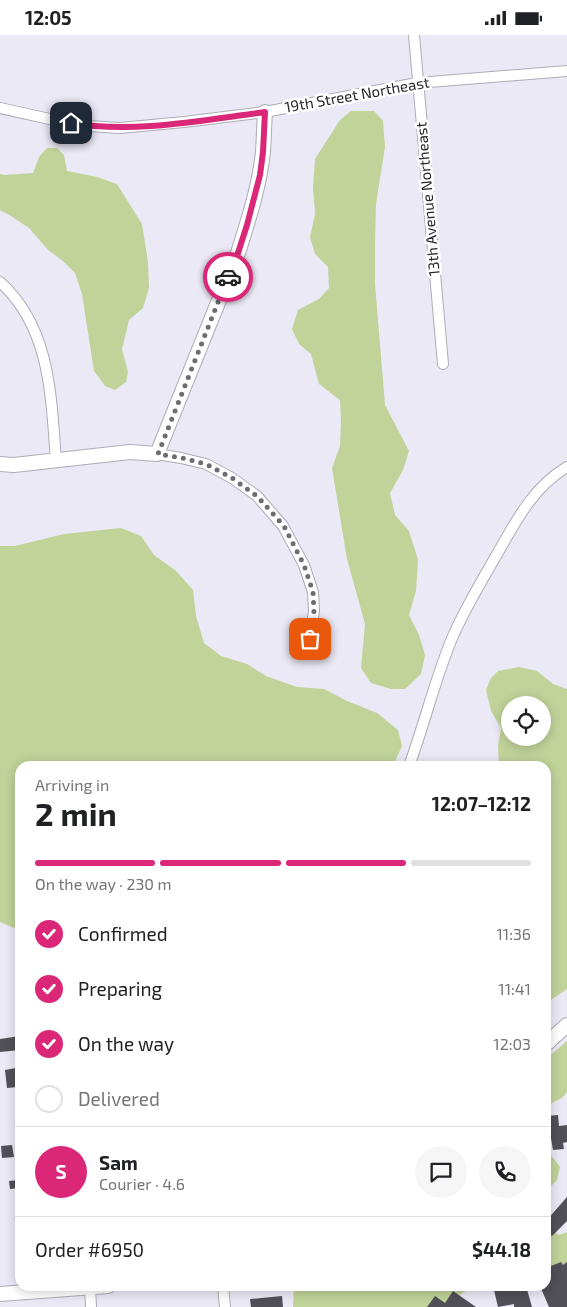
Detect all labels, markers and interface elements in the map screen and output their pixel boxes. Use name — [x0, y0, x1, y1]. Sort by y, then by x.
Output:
text: 12:05 — [25, 6, 72, 29]
street label: 19th Street Northeast — [283, 72, 431, 116]
pin — [50, 102, 92, 144]
icon: home — [57, 109, 85, 137]
street label: 13th Avenue Northeast — [411, 121, 443, 277]
courier — [203, 252, 253, 302]
icon: car — [214, 263, 242, 291]
pin — [289, 618, 331, 660]
icon: bag — [296, 625, 324, 653]
map controls — [501, 696, 551, 746]
button: locate — [501, 696, 551, 746]
text: Arriving in — [35, 775, 109, 794]
text: 12:07–12:12 — [432, 792, 531, 815]
text: 2 min — [35, 794, 117, 832]
text: On the way · 230 m — [35, 874, 172, 893]
icon: check — [35, 920, 63, 948]
text: Confirmed — [78, 922, 168, 945]
text: 11:36 — [496, 924, 531, 943]
icon: check — [35, 975, 63, 1003]
text: Preparing — [78, 977, 162, 1000]
text: 11:41 — [498, 979, 531, 998]
icon: check — [35, 1030, 63, 1058]
text: On the way — [78, 1032, 174, 1055]
text: 12:03 — [493, 1034, 531, 1053]
text: Delivered — [78, 1087, 160, 1110]
button: chat — [415, 1146, 467, 1198]
button: phone — [479, 1146, 531, 1198]
text: Sam — [99, 1151, 138, 1174]
text: S — [55, 1160, 67, 1183]
text: Courier · 4.6 — [99, 1174, 185, 1193]
text: Order #6950 — [35, 1238, 144, 1261]
text: $44.18 — [472, 1238, 531, 1261]

